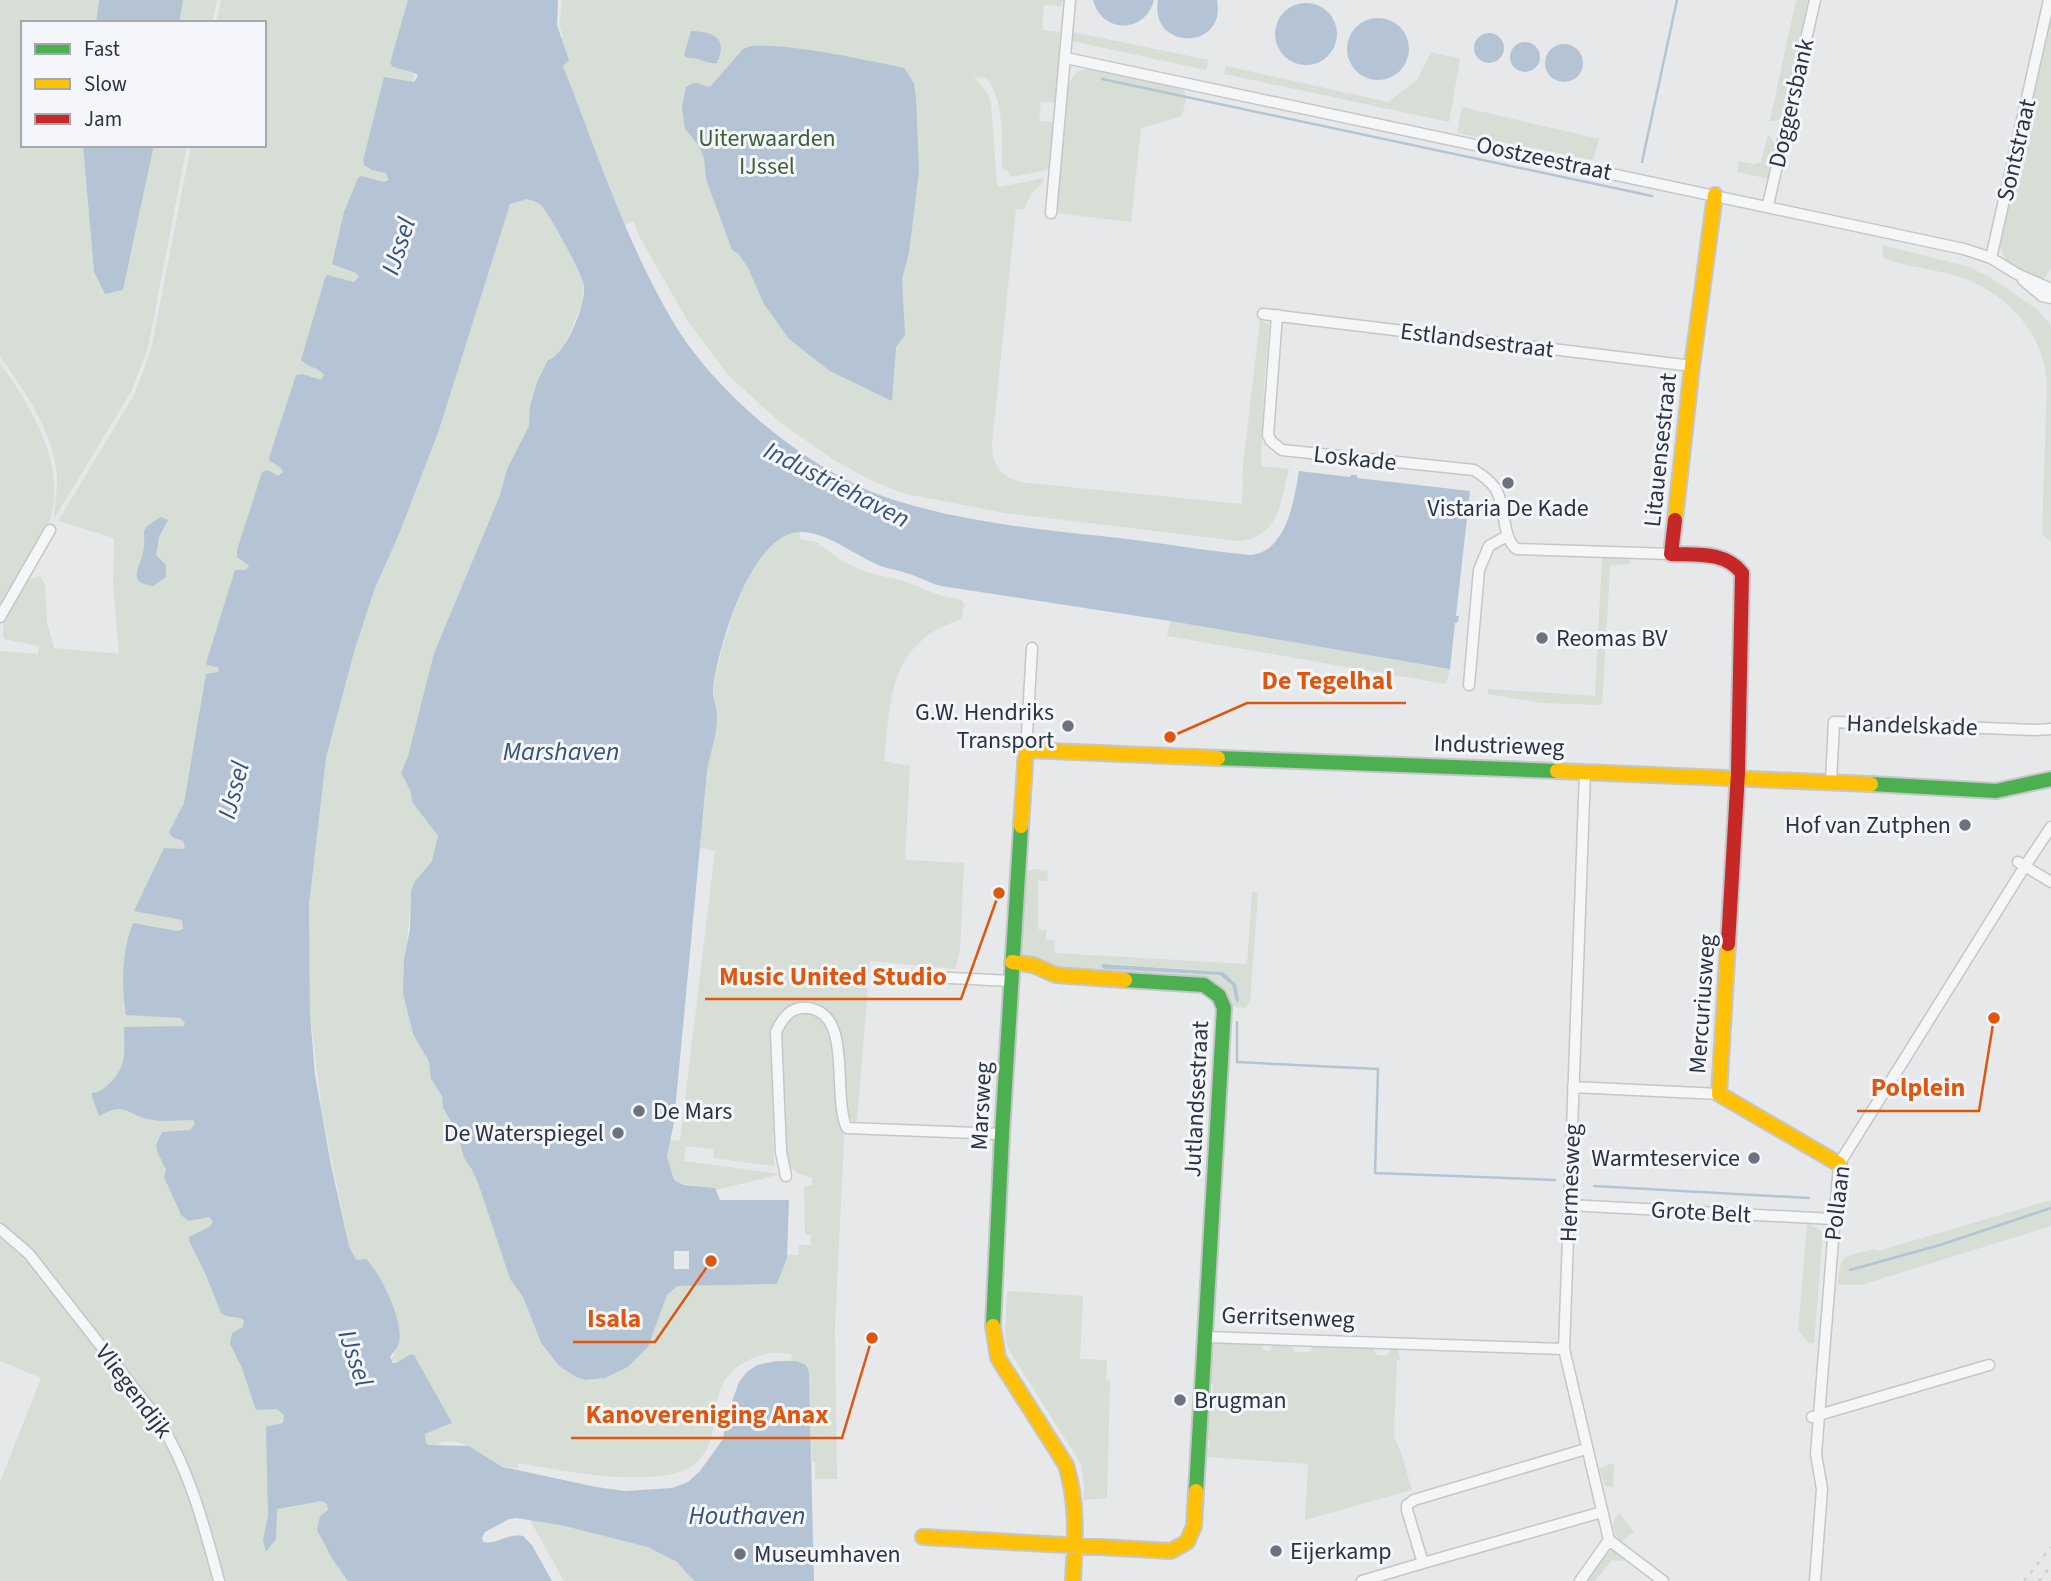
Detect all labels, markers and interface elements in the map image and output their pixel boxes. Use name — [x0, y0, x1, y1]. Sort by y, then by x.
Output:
legend — [21, 21, 266, 147]
text: Fast — [84, 34, 120, 64]
street label: Doggersbank — [1760, 35, 1823, 171]
text: Slow — [84, 69, 127, 99]
street label: Sontstraat — [1988, 95, 2045, 205]
text: Jam — [84, 104, 122, 134]
park label: Uiterwaarden IJssel — [698, 121, 836, 184]
street label: Oostzeestraat — [1473, 127, 1615, 190]
water label: IJssel — [372, 212, 425, 280]
street label: Estlandsestraat — [1398, 314, 1556, 367]
street label: Litauensestraat — [1635, 371, 1686, 529]
water label: Industriehaven — [757, 432, 916, 537]
street label: Loskade — [1312, 437, 1398, 480]
marker: Vistaria De Kade — [1500, 475, 1516, 491]
place label: Vistaria De Kade — [1427, 491, 1589, 526]
place label: Reomas BV — [1556, 621, 1668, 656]
marker: Reomas BV — [1534, 630, 1550, 646]
callout: De Tegelhal — [1247, 656, 1406, 703]
text: De Tegelhal — [1261, 662, 1393, 699]
place label: G.W. Hendriks Transport — [915, 695, 1054, 758]
street label: Handelskade — [1846, 706, 1978, 745]
marker: G.W. Hendriks Transport — [1060, 718, 1076, 734]
street label: Industrieweg — [1433, 726, 1565, 765]
water label: Marshaven — [503, 733, 619, 770]
water label: IJssel — [208, 757, 259, 823]
place label: Hof van Zutphen — [1785, 808, 1951, 843]
marker: Hof van Zutphen — [1957, 817, 1973, 833]
street label: Mercuriusweg — [1680, 933, 1725, 1075]
callout: Music United Studio — [705, 952, 961, 999]
text: Music United Studio — [719, 958, 947, 995]
street label: Jutlandsestraat — [1175, 1020, 1218, 1178]
street label: Marsweg — [962, 1061, 1001, 1151]
callout: Polplein — [1857, 1064, 1979, 1111]
text: Polplein — [1871, 1069, 1965, 1106]
place label: De Mars — [653, 1094, 732, 1129]
marker: De Mars — [631, 1103, 647, 1119]
place label: De Waterspiegel — [444, 1116, 604, 1151]
street label: Hermesweg — [1551, 1123, 1590, 1243]
marker: De Waterspiegel — [610, 1125, 626, 1141]
place label: Warmteservice — [1591, 1141, 1740, 1176]
marker: Warmteservice — [1746, 1150, 1762, 1166]
street label: Pollaan — [1816, 1163, 1859, 1243]
street label: Grote Belt — [1650, 1192, 1752, 1233]
callout: Isala — [573, 1295, 655, 1342]
street label: Gerritsenweg — [1221, 1298, 1355, 1337]
text: Isala — [587, 1300, 641, 1337]
water label: IJssel — [329, 1325, 383, 1392]
street label: Vliegendijk — [87, 1337, 181, 1446]
place label: Brugman — [1194, 1383, 1287, 1418]
callout: Kanovereniging Anax — [571, 1391, 842, 1438]
marker: Brugman — [1172, 1392, 1188, 1408]
text: Kanovereniging Anax — [585, 1396, 829, 1433]
water label: Houthaven — [689, 1497, 805, 1534]
place label: Eijerkamp — [1290, 1534, 1392, 1569]
place label: Museumhaven — [754, 1537, 901, 1572]
marker: Eijerkamp — [1268, 1543, 1284, 1559]
marker: Museumhaven — [732, 1546, 748, 1562]

